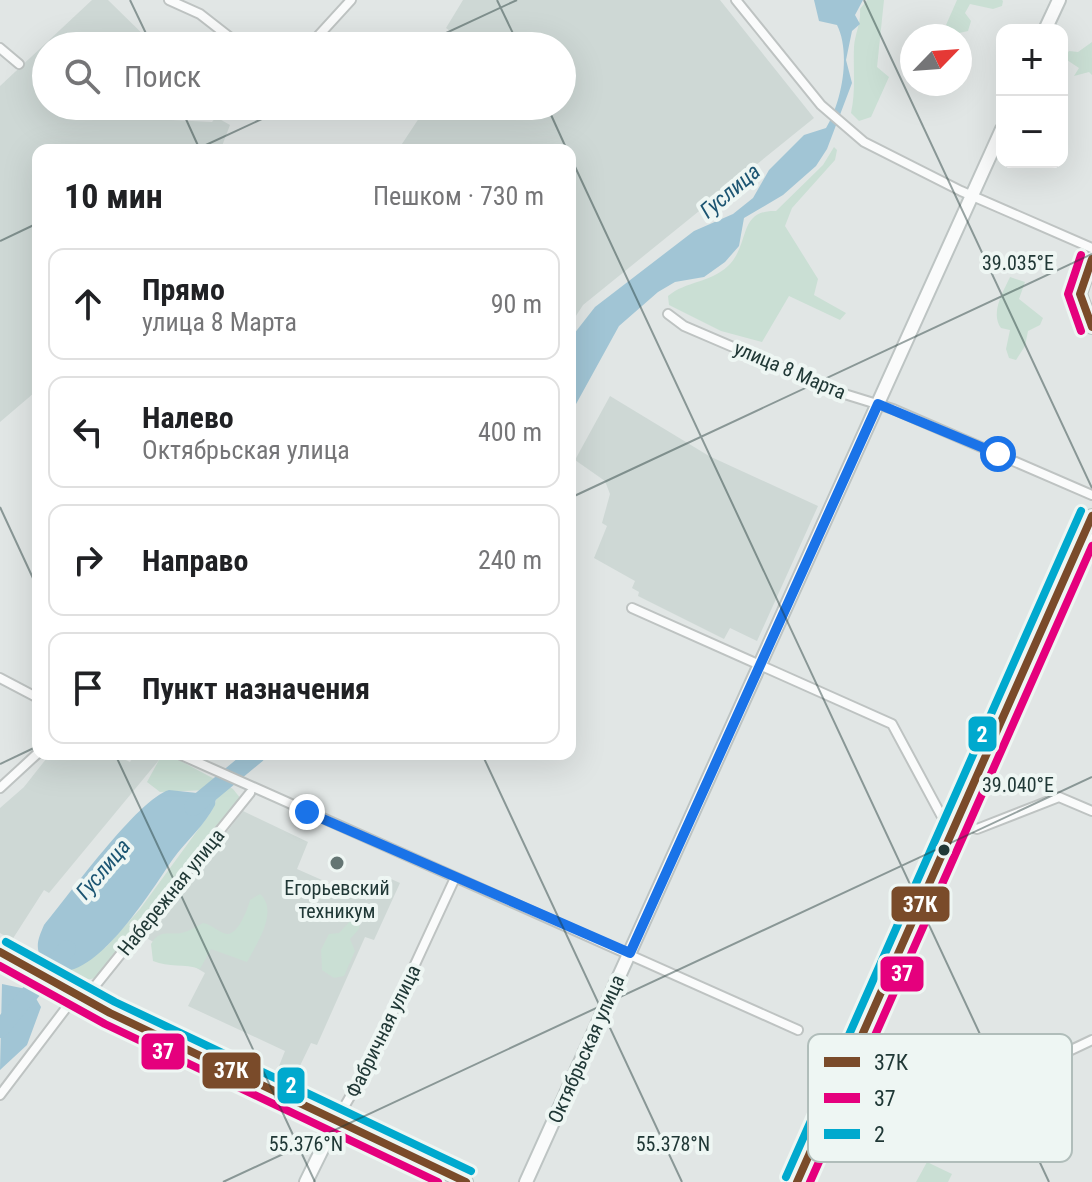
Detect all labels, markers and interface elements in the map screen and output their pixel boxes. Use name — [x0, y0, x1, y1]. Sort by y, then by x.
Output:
north arrow — [900, 24, 972, 96]
map controls — [996, 24, 1068, 168]
button: + — [996, 24, 1068, 96]
search box — [32, 32, 576, 120]
icon: search — [60, 54, 104, 98]
text: Поиск — [124, 59, 201, 94]
button: − — [996, 96, 1068, 168]
water label: Гуслица — [695, 159, 765, 223]
text: 10 мин — [64, 176, 163, 216]
text: Пешком · 730 m — [373, 181, 544, 211]
text: 39.035°E — [982, 251, 1054, 275]
text: Прямо — [142, 272, 225, 307]
icon: ahead — [66, 282, 110, 326]
text: 90 m — [491, 289, 542, 319]
text: улица 8 Марта — [142, 307, 297, 337]
street label: улица 8 Марта — [730, 336, 850, 404]
text: Налево — [142, 400, 234, 435]
icon: left — [66, 410, 110, 454]
text: 400 m — [478, 417, 542, 447]
text: Октябрьская улица — [142, 435, 350, 465]
route start — [980, 436, 1016, 472]
icon: right — [66, 538, 110, 582]
text: Направо — [142, 543, 248, 578]
text: 240 m — [478, 545, 542, 575]
icon: arrive — [66, 666, 110, 710]
text: Пункт назначения — [142, 671, 370, 706]
line badge: 2 — [967, 715, 998, 753]
text: 2 — [976, 722, 988, 747]
text: 39.040°E — [982, 773, 1054, 797]
route end — [289, 794, 325, 830]
street label: Набережная улица — [113, 824, 229, 960]
water label: Гуслица — [71, 834, 135, 904]
unlabelled marker — [936, 842, 952, 858]
marker: Егорьевский техникум — [328, 854, 346, 872]
place label: Егорьевский техникум — [284, 876, 390, 923]
line badge: 37К — [890, 885, 951, 923]
text: 37К — [903, 892, 938, 917]
line badge: 37 — [879, 955, 925, 993]
street label: Фабричная улица — [341, 961, 425, 1101]
text: 37 — [891, 961, 913, 986]
street label: Октябрьская улица — [543, 971, 629, 1127]
line badge: 37 — [140, 1032, 186, 1071]
legend — [808, 1034, 1072, 1162]
text: 37 — [152, 1039, 174, 1064]
text: 37К — [874, 1050, 909, 1075]
line badge: 37К — [201, 1051, 262, 1090]
text: 37К — [214, 1058, 249, 1083]
line badge: 2 — [276, 1066, 306, 1105]
text: 2 — [285, 1073, 297, 1098]
text: 37 — [874, 1086, 896, 1111]
text: 2 — [874, 1122, 885, 1147]
text: 55.376°N — [269, 1132, 343, 1156]
text: 55.378°N — [636, 1132, 710, 1156]

